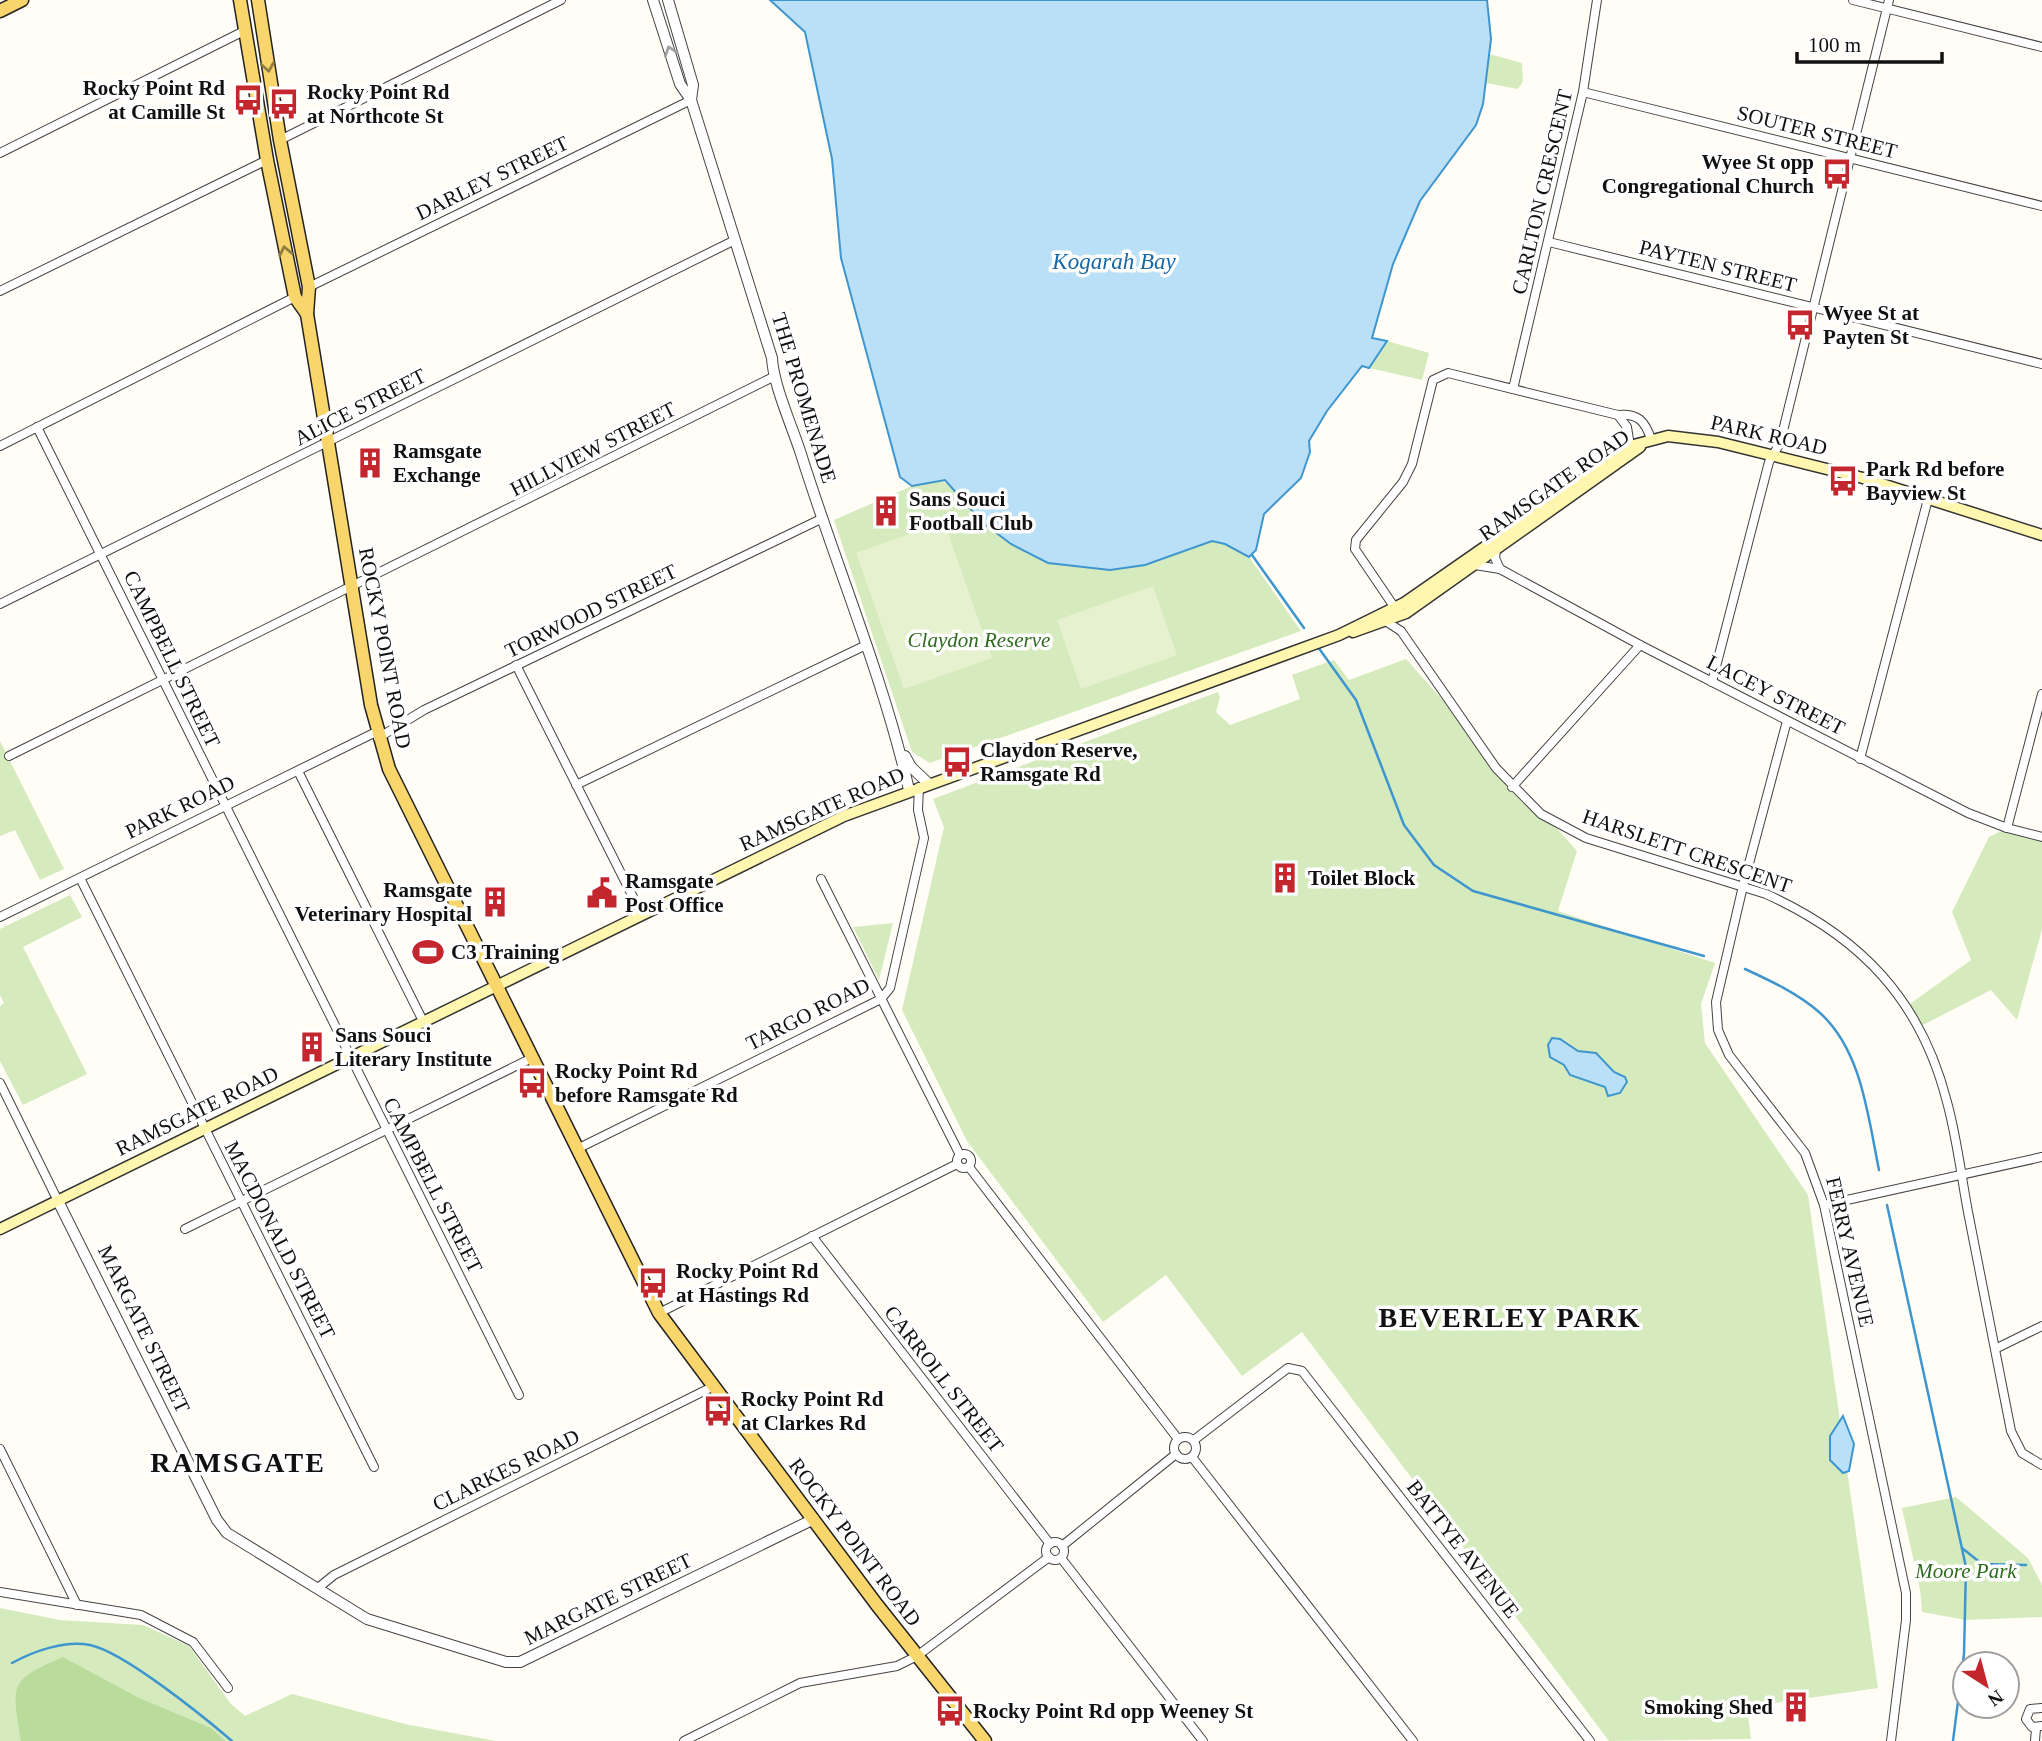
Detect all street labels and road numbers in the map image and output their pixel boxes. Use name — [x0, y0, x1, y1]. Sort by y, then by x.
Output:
street label: CARLTON CRESCENT — [1507, 87, 1577, 297]
street label: SOUTER STREET — [1735, 101, 1900, 164]
street label: DARLEY STREET — [412, 131, 572, 225]
street label: PAYTEN STREET — [1637, 235, 1799, 297]
street label: THE PROMENADE — [767, 310, 841, 486]
street label: ALICE STREET — [290, 364, 430, 450]
street label: HILLVIEW STREET — [506, 397, 680, 501]
street label: PARK ROAD — [1708, 410, 1830, 460]
street label: RAMSGATE ROAD — [1474, 424, 1634, 546]
street label: ROCKY POINT ROAD — [354, 545, 416, 751]
street label: TORWOOD STREET — [501, 559, 681, 663]
street label: CAMPBELL STREET — [119, 567, 225, 751]
street label: LACEY STREET — [1703, 650, 1849, 740]
street label: RAMSGATE ROAD — [736, 762, 908, 856]
street label: PARK ROAD — [121, 770, 239, 844]
street label: HARSLETT CRESCENT — [1579, 804, 1795, 898]
street label: TARGO ROAD — [742, 973, 874, 1055]
street label: RAMSGATE ROAD — [112, 1061, 282, 1161]
street label: CAMPBELL STREET — [378, 1093, 488, 1277]
street label: MACDONALD STREET — [220, 1137, 340, 1343]
street label: FERRY AVENUE — [1821, 1175, 1879, 1329]
street label: MARGATE STREET — [93, 1241, 195, 1417]
street label: CARROLL STREET — [879, 1301, 1009, 1457]
street label: CLARKES ROAD — [429, 1424, 583, 1516]
street label: ROCKY POINT ROAD — [784, 1453, 926, 1631]
street label: BATTYE AVENUE — [1402, 1475, 1524, 1623]
street label: MARGATE STREET — [520, 1548, 696, 1650]

